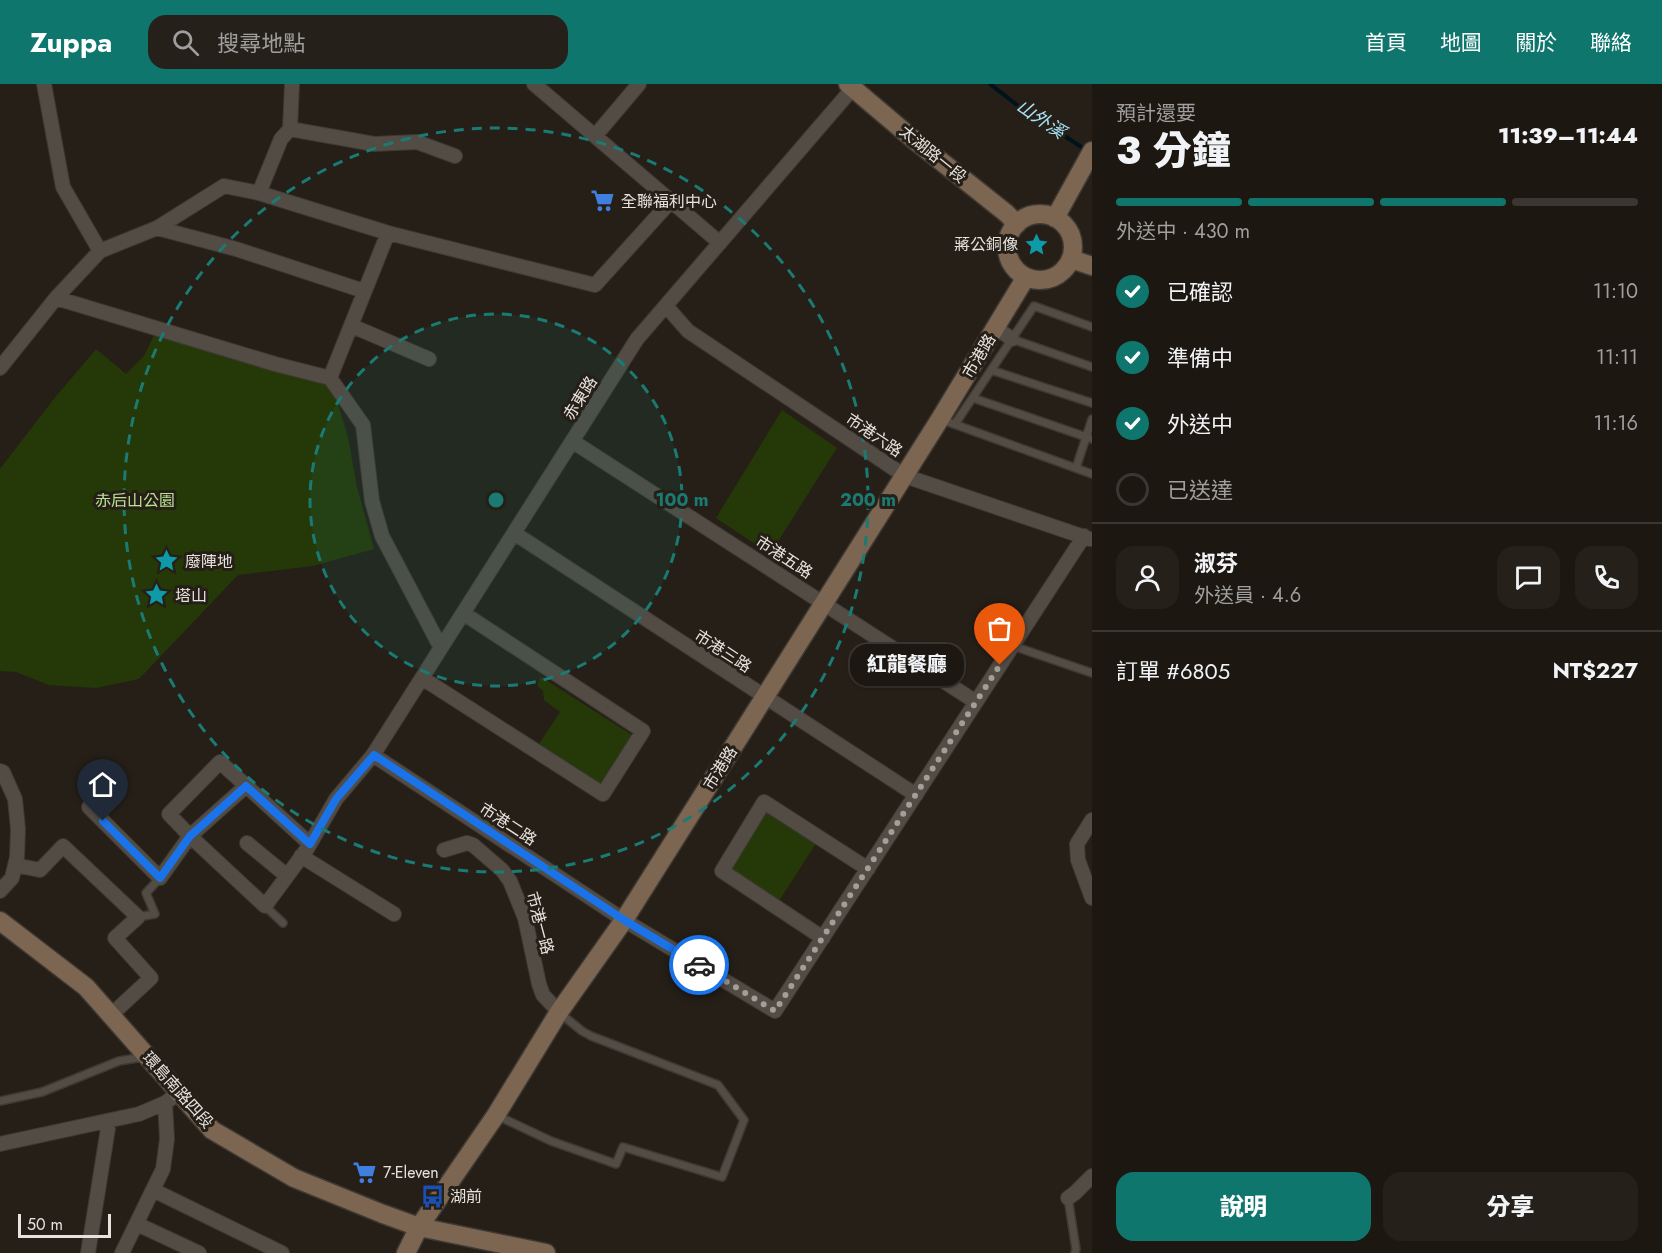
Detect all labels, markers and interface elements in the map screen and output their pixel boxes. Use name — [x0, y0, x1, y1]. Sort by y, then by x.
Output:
search box — [148, 15, 568, 69]
text: Zuppa — [30, 22, 112, 63]
icon: search — [169, 26, 202, 59]
text: 搜尋地點 — [217, 27, 305, 59]
text: 首頁 — [1365, 28, 1407, 58]
text: 地圖 — [1440, 28, 1482, 58]
text: 關於 — [1515, 28, 1557, 58]
text: 聯絡 — [1590, 28, 1632, 58]
water label: 山外溪 — [1011, 93, 1073, 147]
text: 預計還要 — [1116, 99, 1196, 128]
text: 11:39–11:44 — [1498, 119, 1638, 151]
street label: 太湖路一段 — [895, 120, 971, 188]
text: 3 分鐘 — [1116, 122, 1231, 179]
supermarket icon: 全聯福利中心 — [590, 188, 616, 214]
place label: 全聯福利中心 — [621, 190, 717, 213]
text: 外送中 · 430 m — [1116, 217, 1250, 246]
place icon: 蔣公銅像 — [1023, 231, 1049, 257]
place label: 蔣公銅像 — [954, 233, 1018, 256]
icon: check — [1116, 275, 1149, 308]
text: 已確認 — [1167, 276, 1233, 308]
text: 11:10 — [1593, 277, 1638, 306]
street label: 市港路 — [957, 329, 1001, 383]
icon: check — [1116, 341, 1149, 374]
text: 準備中 — [1167, 342, 1233, 374]
text: 11:11 — [1596, 343, 1638, 372]
street label: 赤東路 — [558, 372, 602, 424]
icon: check — [1116, 407, 1149, 440]
street label: 市港六路 — [841, 408, 907, 462]
text: 外送中 — [1167, 408, 1233, 440]
text: 11:16 — [1593, 409, 1638, 438]
text: 已送達 — [1167, 474, 1233, 506]
text: 100 m — [655, 487, 709, 513]
text: 200 m — [840, 487, 896, 513]
park label: 赤后山公園 — [95, 489, 175, 512]
centre of rings — [486, 490, 506, 510]
street label: 市港五路 — [751, 530, 817, 584]
button: person — [1116, 546, 1179, 609]
button: chat — [1497, 546, 1560, 609]
button: phone — [1575, 546, 1638, 609]
text: 淑芬 — [1194, 547, 1238, 579]
place icon: 廢陣地 — [154, 548, 180, 574]
place label: 廢陣地 — [185, 550, 233, 573]
text: 外送員 · 4.6 — [1194, 581, 1301, 610]
place icon: 塔山 — [144, 582, 170, 608]
place label: 塔山 — [175, 584, 207, 607]
pin — [974, 603, 1025, 665]
icon: bag — [983, 612, 1016, 645]
street label: 市港三路 — [690, 624, 756, 678]
callout: 紅龍餐廳 — [850, 644, 964, 686]
text: 紅龍餐廳 — [867, 650, 947, 679]
text: NT$227 — [1552, 654, 1638, 686]
text: 訂單 #6805 — [1116, 655, 1230, 687]
street label: 市港路 — [698, 742, 742, 794]
pin — [77, 759, 128, 821]
icon: home — [86, 768, 119, 801]
street label: 市港二路 — [475, 797, 541, 851]
street label: 市港一路 — [521, 889, 559, 957]
courier — [669, 935, 729, 995]
icon: car — [683, 949, 716, 982]
street label: 環島南路四段 — [137, 1047, 219, 1133]
supermarket icon: 7-Eleven — [352, 1159, 378, 1185]
place label: 7-Eleven — [383, 1161, 439, 1184]
button: 說明 — [1116, 1172, 1371, 1241]
button: 分享 — [1383, 1172, 1638, 1241]
bus stop icon: 湖前 — [419, 1183, 445, 1209]
place label: 湖前 — [450, 1185, 482, 1208]
scale bar — [18, 1211, 111, 1238]
text: 50 m — [27, 1213, 63, 1236]

